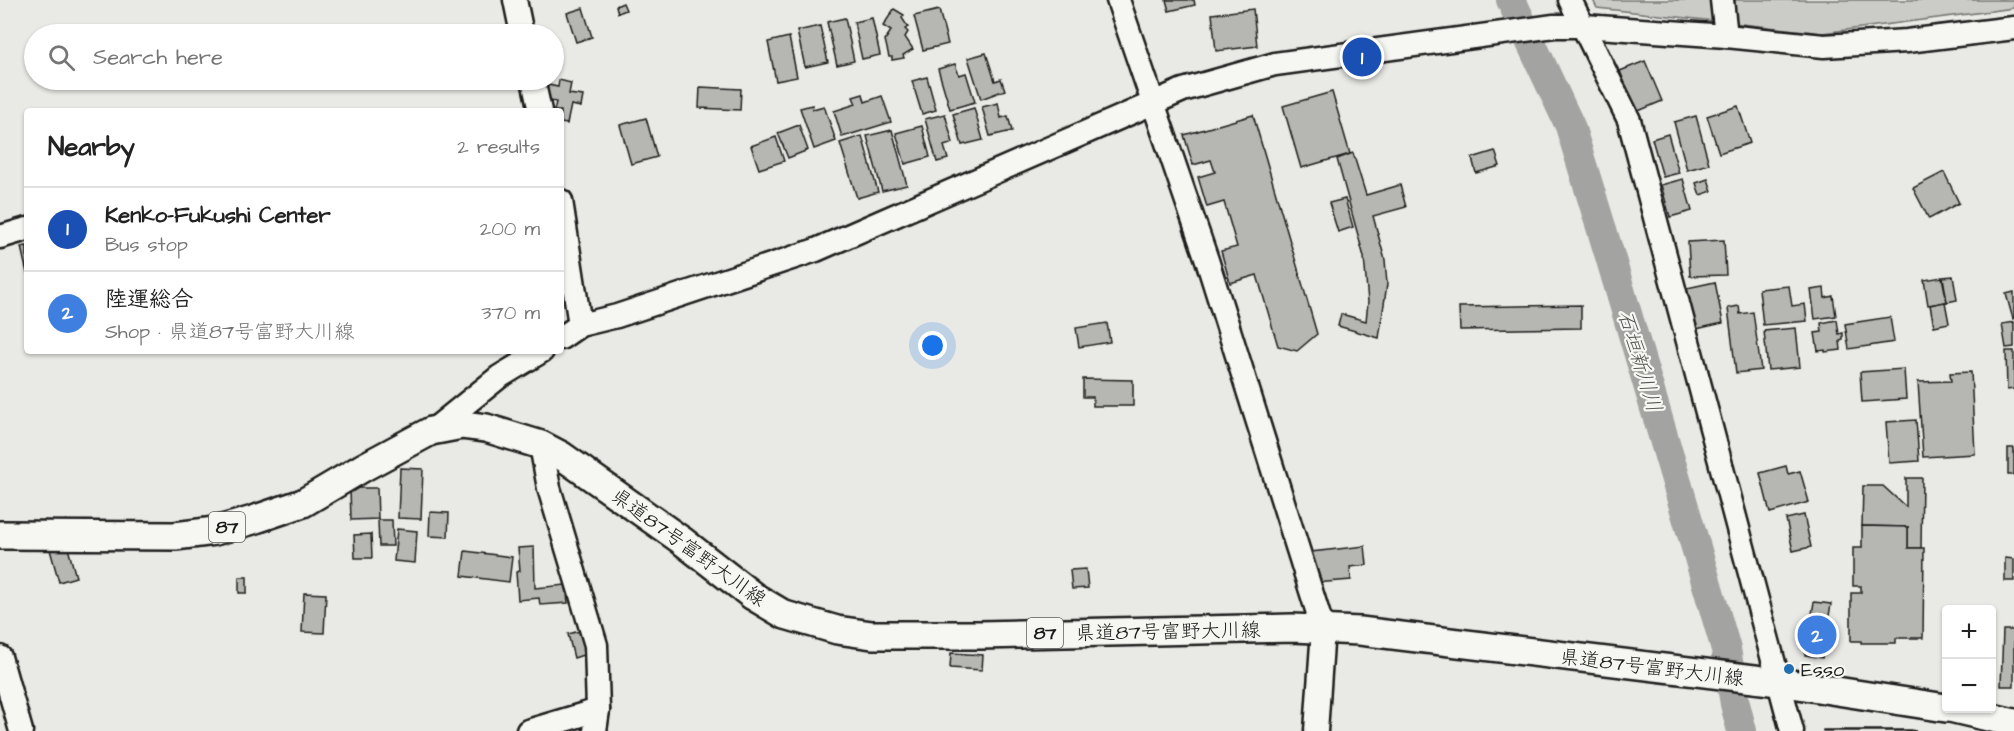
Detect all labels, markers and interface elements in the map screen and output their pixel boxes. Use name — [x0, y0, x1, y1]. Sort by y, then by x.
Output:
search box — [24, 24, 564, 90]
pin: 1 — [1342, 34, 1382, 80]
icon: search — [45, 41, 78, 74]
text: Search here — [93, 42, 223, 73]
text: Nearby — [48, 129, 135, 165]
text: 2 results — [457, 133, 540, 161]
text: Kenko-Fukushi Center — [105, 200, 331, 231]
text: 1 — [66, 215, 69, 243]
text: 200 m — [480, 215, 540, 243]
text: Bus stop — [105, 231, 188, 259]
text: 陸運総合 — [105, 284, 193, 315]
text: 2 — [62, 299, 73, 327]
text: 370 m — [481, 299, 540, 327]
water label: 石垣新川川 — [1610, 307, 1669, 416]
text: Shop · 県道87号富野大川線 — [105, 318, 354, 346]
your location — [918, 331, 947, 360]
street label: 県道87号富野大川線 — [605, 482, 772, 614]
road number: 87 — [209, 512, 245, 542]
map controls — [1942, 605, 1996, 713]
button: + — [1942, 605, 1996, 659]
pin: 2 — [1798, 612, 1836, 658]
street label: 県道87号富野大川線 — [1075, 616, 1261, 648]
road number: 87 — [1027, 618, 1063, 648]
street label: 県道87号富野大川線 — [1558, 643, 1746, 693]
place label: Esso — [1801, 656, 1844, 684]
button: − — [1942, 659, 1996, 713]
marker: Esso — [1782, 662, 1796, 676]

